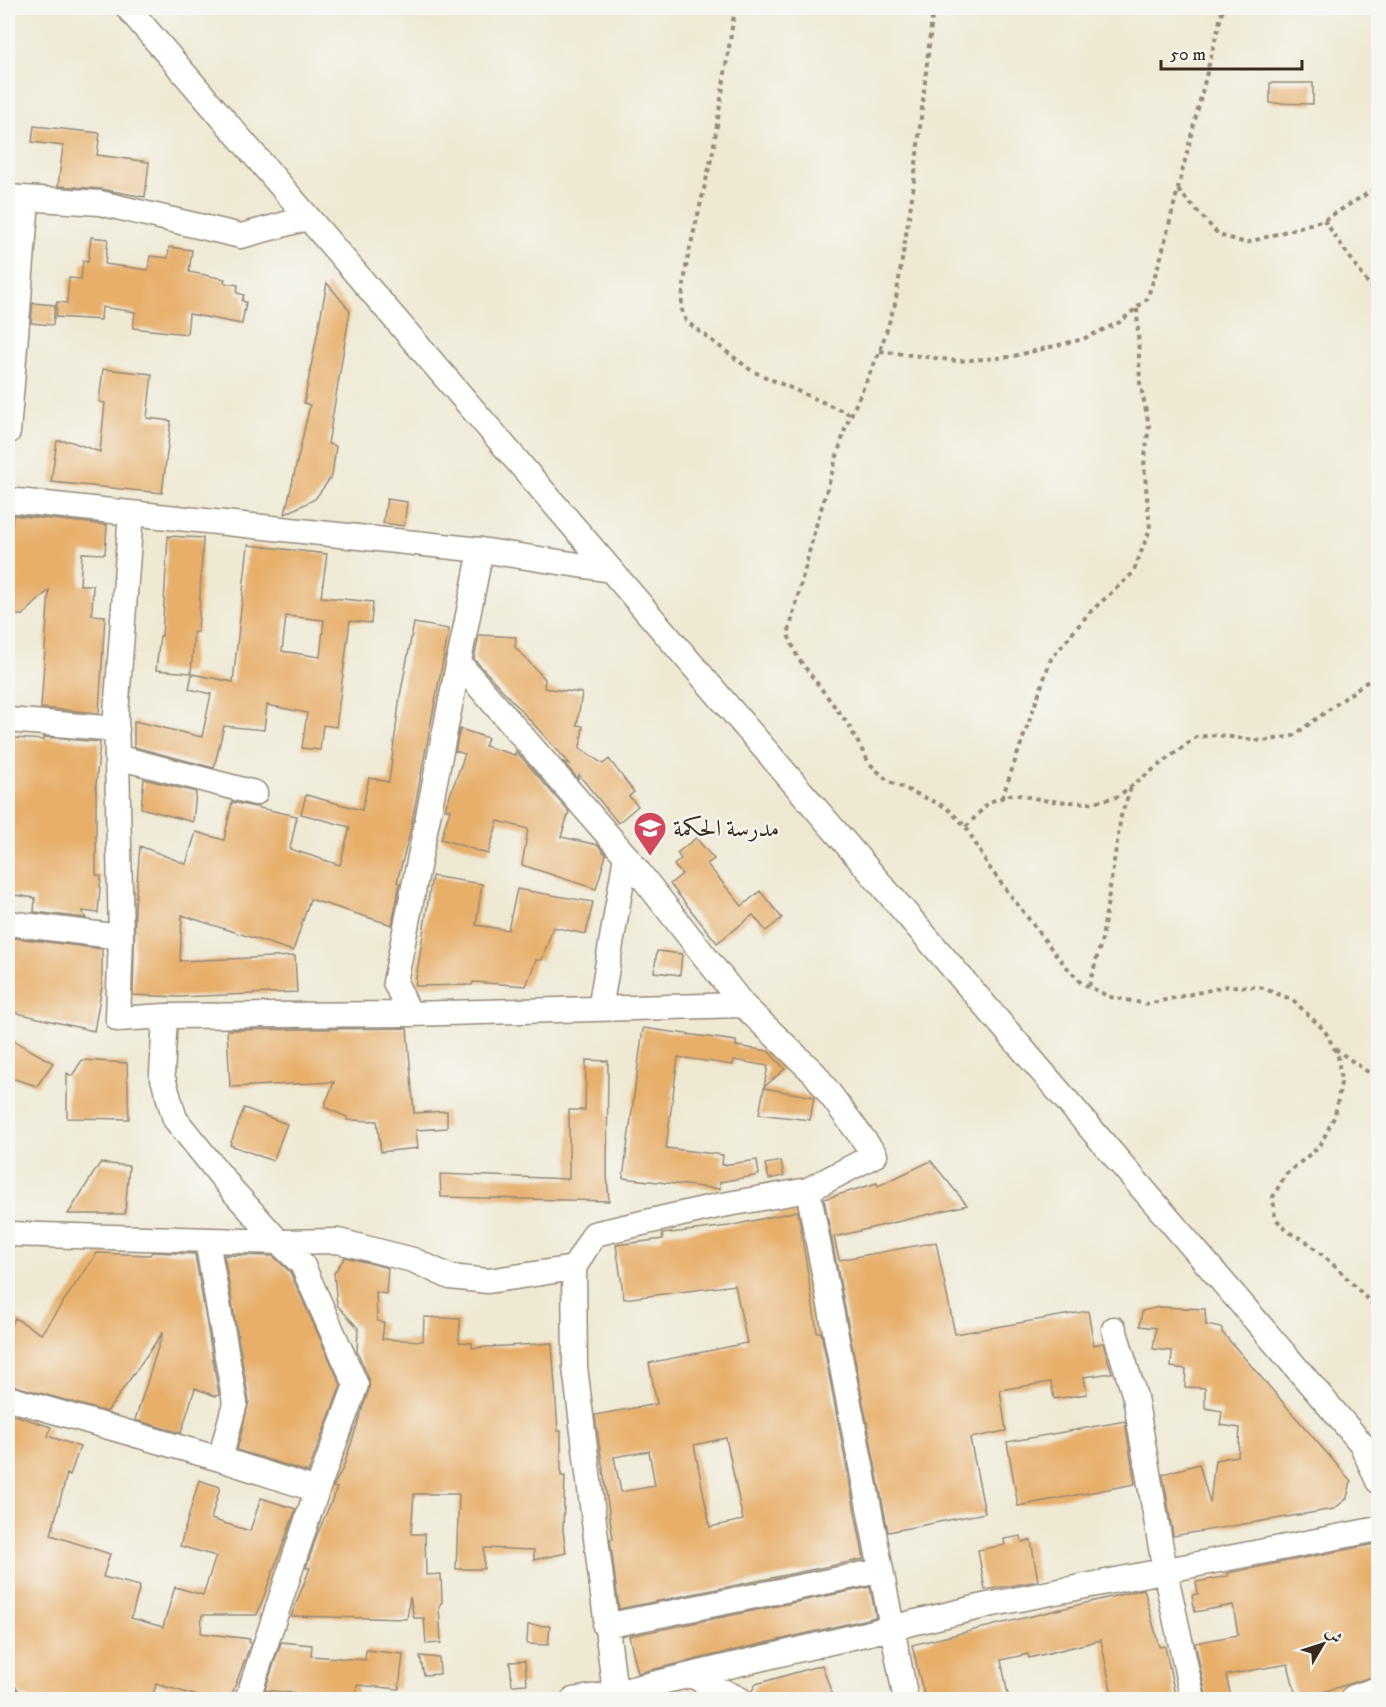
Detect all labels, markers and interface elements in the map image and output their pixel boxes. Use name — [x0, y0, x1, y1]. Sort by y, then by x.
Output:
scale bar — [1161, 33, 1302, 71]
text: 50 m — [1170, 44, 1206, 66]
school or university icon: مدرسة الحكمة — [632, 810, 668, 857]
place label: مدرسة الحكمة — [673, 814, 779, 844]
north arrow — [1293, 1614, 1353, 1674]
text: ش — [1321, 1623, 1347, 1648]

